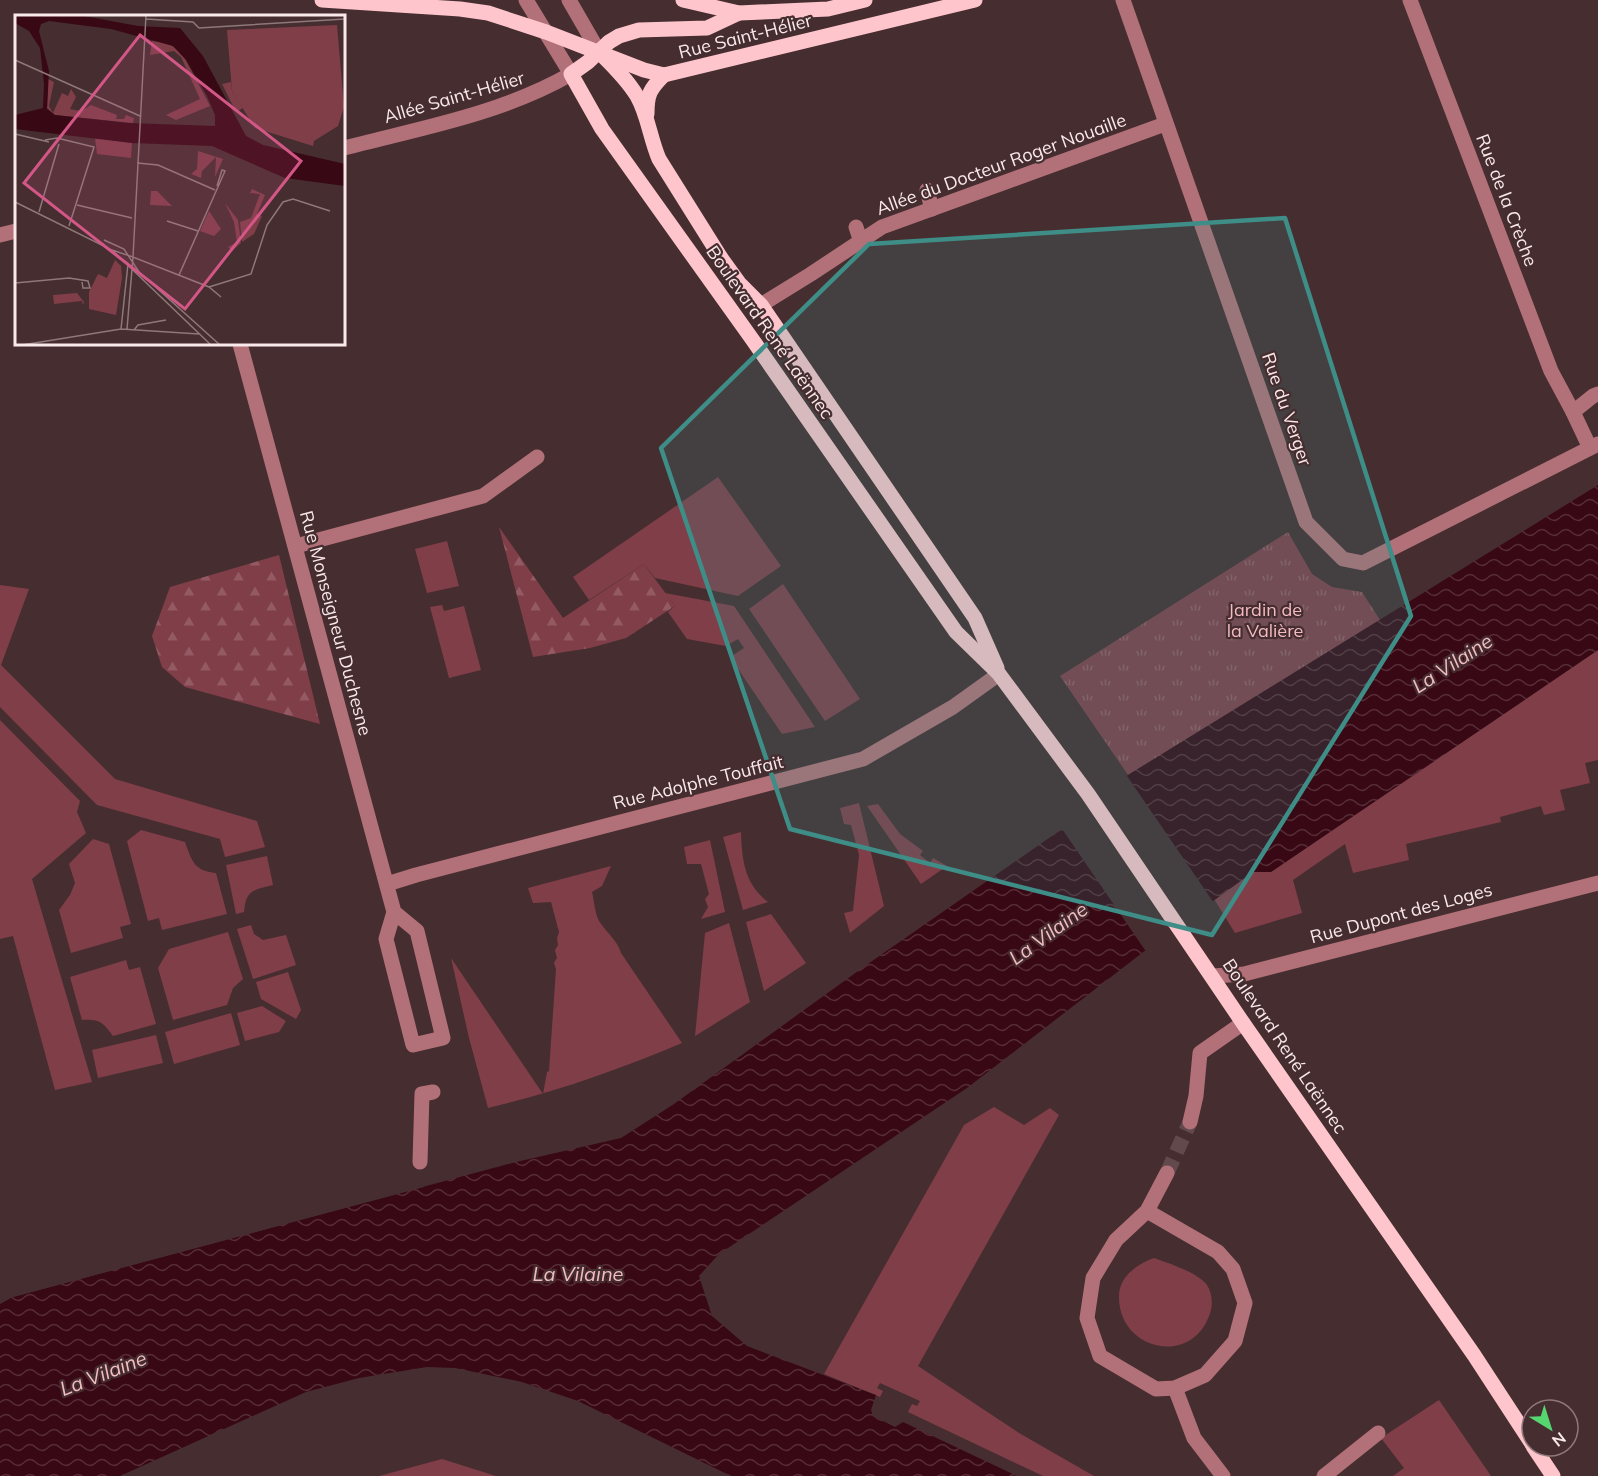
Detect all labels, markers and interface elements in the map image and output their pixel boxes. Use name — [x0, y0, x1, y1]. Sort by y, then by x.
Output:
street label: Rue Saint-Hélier — [676, 8, 814, 64]
inset map — [15, 15, 345, 345]
street label: Allée Saint-Hélier — [381, 66, 527, 128]
street label: Allée du Docteur Roger Nouaille — [873, 108, 1129, 220]
street label: Rue de la Crèche — [1471, 130, 1543, 270]
street label: Boulevard René Laënnec — [701, 241, 839, 423]
street label: Rue du Verger — [1257, 349, 1317, 469]
street label: Rue Monseigneur Duchesne — [295, 508, 377, 738]
park label: Jardin de la Valière — [1227, 598, 1303, 642]
water label: La Vilaine — [1407, 628, 1497, 698]
street label: Rue Adolphe Touffait — [610, 750, 786, 814]
street label: Rue Dupont des Loges — [1307, 878, 1495, 948]
water label: La Vilaine — [1004, 896, 1092, 970]
street label: Boulevard René Laënnec — [1218, 954, 1352, 1138]
water label: La Vilaine — [533, 1261, 624, 1286]
water label: La Vilaine — [56, 1345, 150, 1401]
north arrow — [1520, 1398, 1580, 1458]
text: N — [1548, 1428, 1570, 1451]

